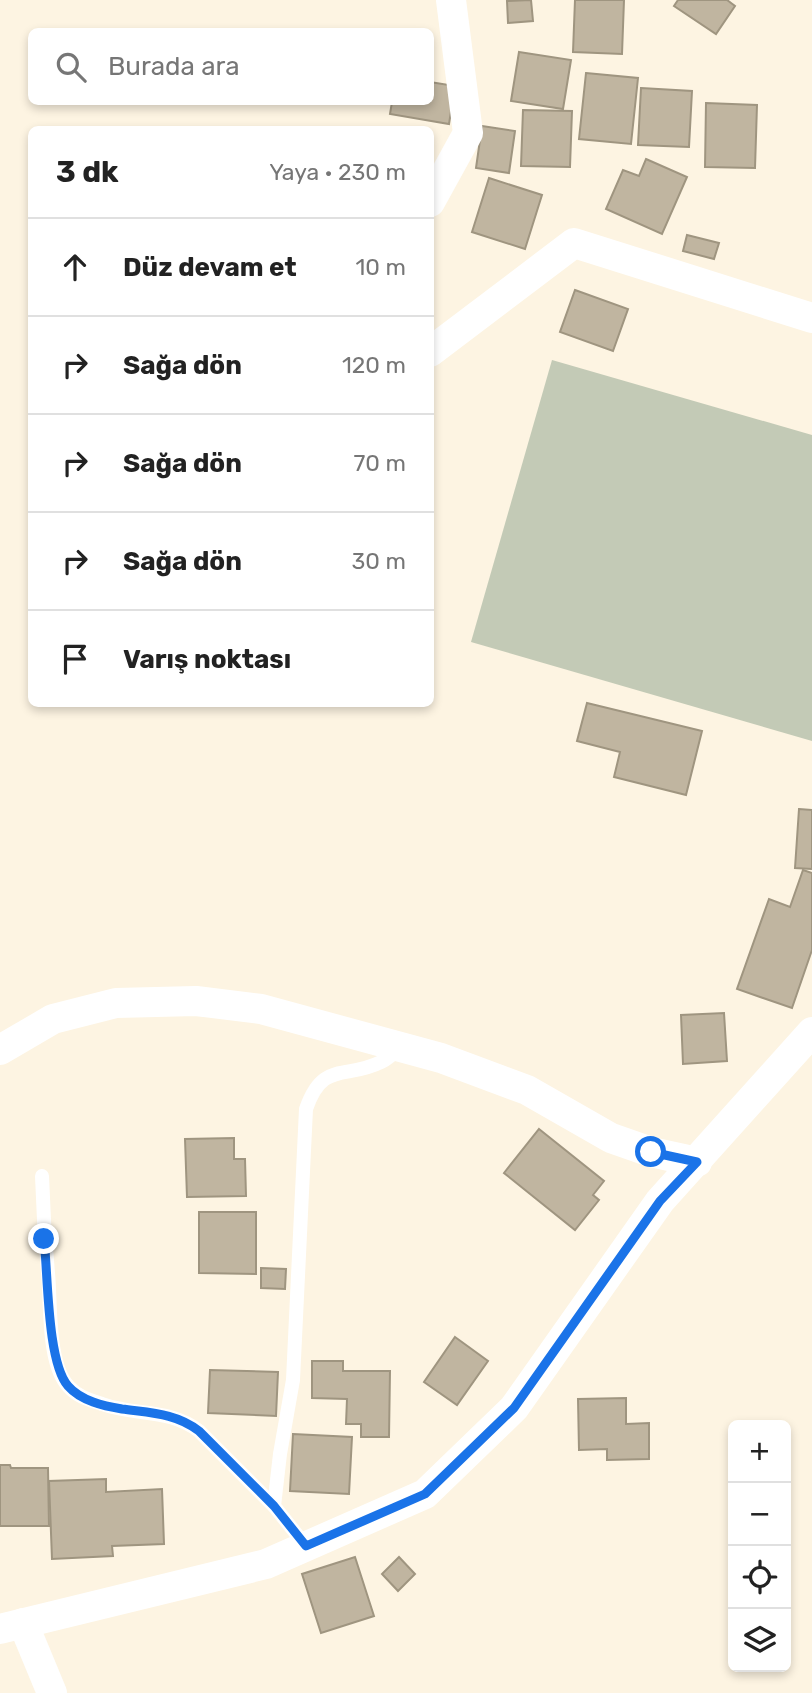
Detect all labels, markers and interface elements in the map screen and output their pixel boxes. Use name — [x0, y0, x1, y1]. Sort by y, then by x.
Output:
search box — [28, 28, 434, 105]
icon: search — [52, 48, 90, 86]
text: Burada ara — [108, 51, 240, 82]
text: 3 dk — [56, 154, 119, 190]
text: Yaya · 230 m — [269, 158, 406, 186]
icon: ahead — [56, 248, 94, 286]
text: Düz devam et — [123, 252, 297, 283]
text: 10 m — [355, 253, 406, 281]
icon: right — [56, 346, 94, 384]
text: Sağa dön — [123, 350, 242, 381]
text: 120 m — [342, 351, 406, 379]
icon: right — [56, 444, 94, 482]
text: Sağa dön — [123, 448, 242, 479]
text: 70 m — [354, 449, 406, 477]
icon: right — [56, 542, 94, 580]
text: Sağa dön — [123, 546, 242, 577]
text: 30 m — [351, 547, 406, 575]
icon: arrive — [56, 640, 94, 678]
text: Varış noktası — [123, 644, 291, 675]
route start — [635, 1136, 666, 1167]
route end — [28, 1223, 59, 1254]
map controls — [728, 1420, 791, 1672]
button: + — [728, 1420, 791, 1483]
button: − — [728, 1483, 791, 1546]
button: locate — [728, 1546, 791, 1609]
button: layers — [728, 1609, 791, 1672]

